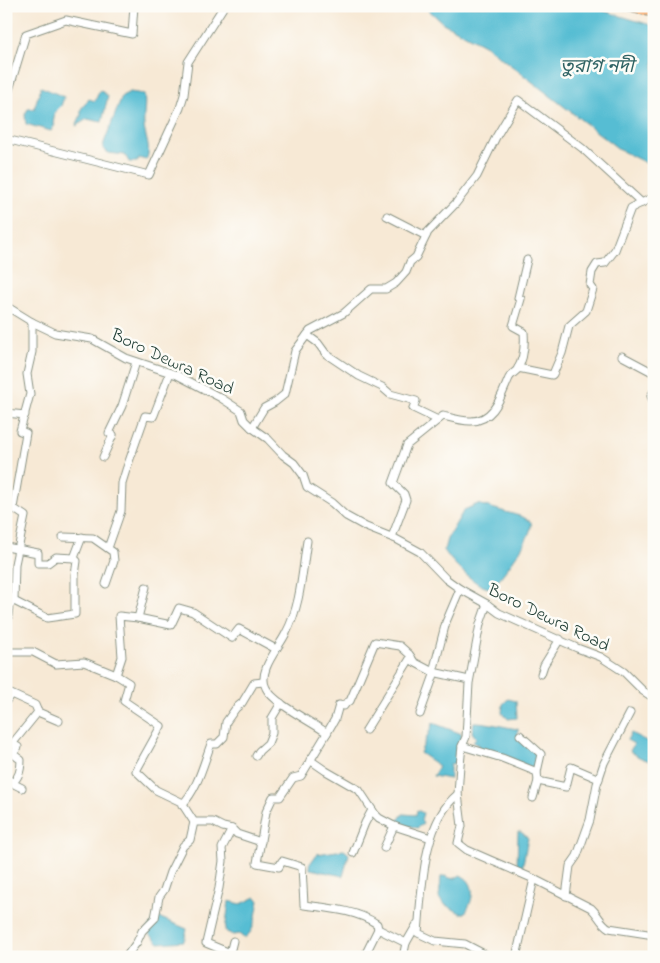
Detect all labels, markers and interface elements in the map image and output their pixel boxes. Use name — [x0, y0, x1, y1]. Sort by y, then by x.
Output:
water label: তুরাগ নদী — [560, 54, 638, 81]
street label: Boro Dewra Road — [106, 323, 238, 403]
street label: Boro Dewra Road — [482, 578, 614, 660]

